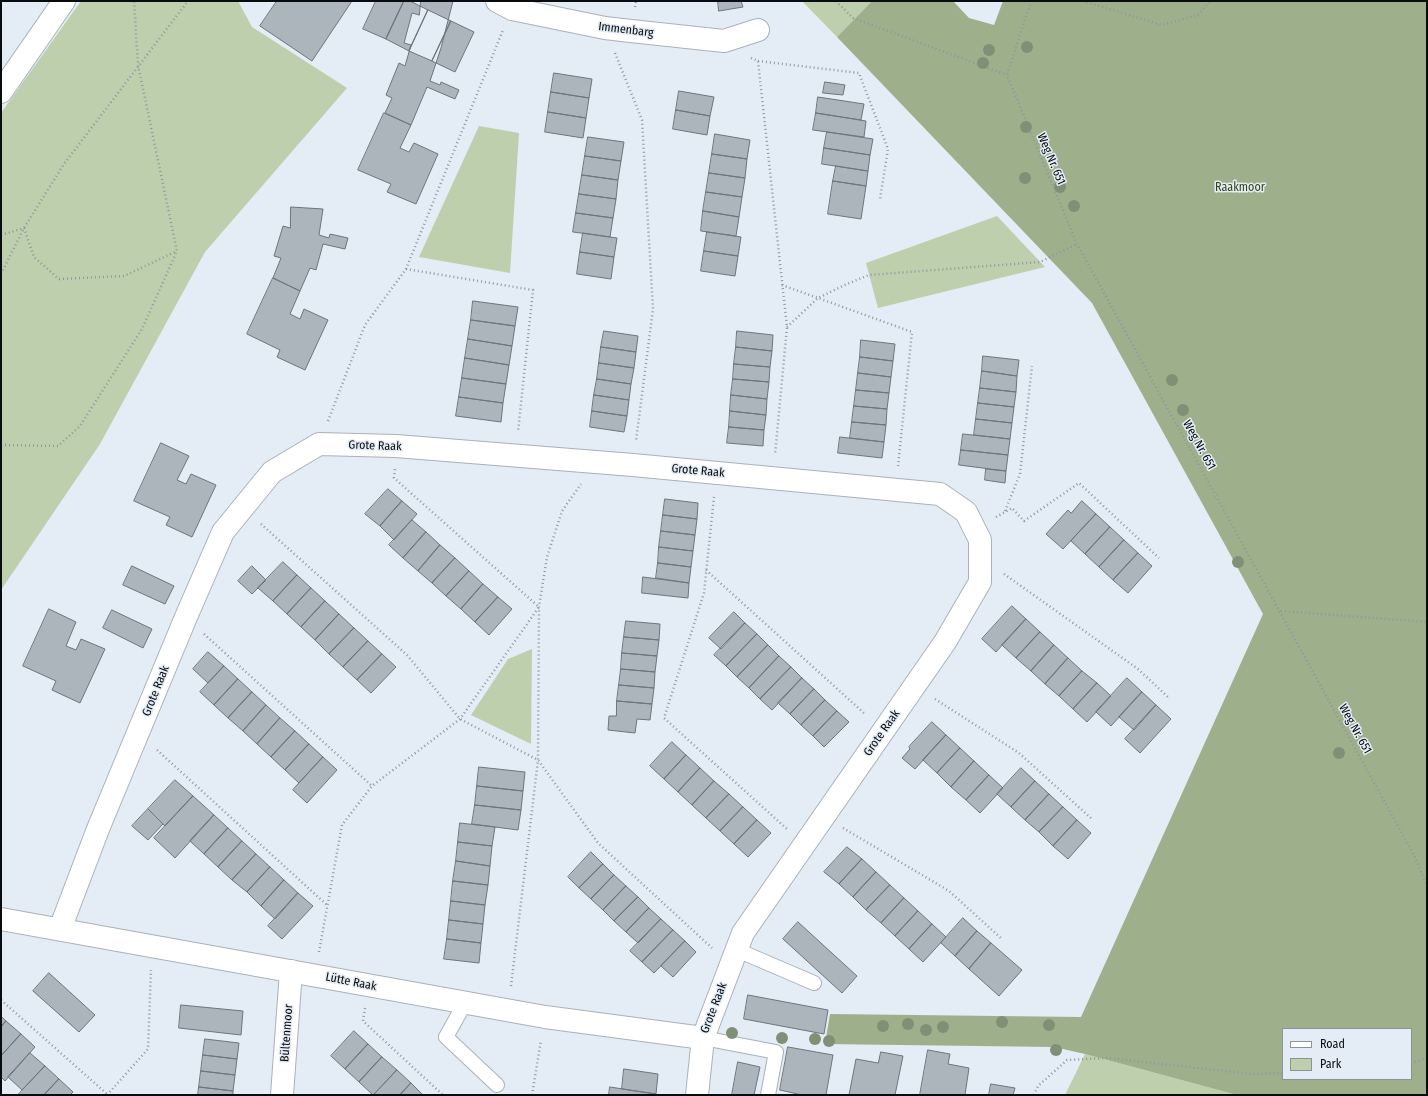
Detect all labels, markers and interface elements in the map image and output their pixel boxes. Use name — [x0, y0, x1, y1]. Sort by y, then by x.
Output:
street label: Immenbarg — [597, 19, 655, 41]
street label: Weg Nr. 651 — [1034, 131, 1068, 187]
park label: Raakmoor — [1215, 181, 1265, 195]
street label: Weg Nr. 651 — [1179, 418, 1219, 472]
street label: Grote Raak — [348, 438, 402, 454]
street label: Grote Raak — [671, 462, 725, 480]
street label: Grote Raak — [139, 664, 173, 718]
street label: Weg Nr. 651 — [1335, 702, 1375, 756]
street label: Grote Raak — [861, 707, 903, 759]
street label: Lütte Raak — [324, 970, 378, 994]
street label: Grote Raak — [698, 981, 730, 1035]
street label: Bültenmoor — [278, 1004, 296, 1062]
legend — [1282, 1028, 1412, 1080]
text: Road — [1320, 1037, 1345, 1051]
text: Park — [1320, 1057, 1341, 1071]

